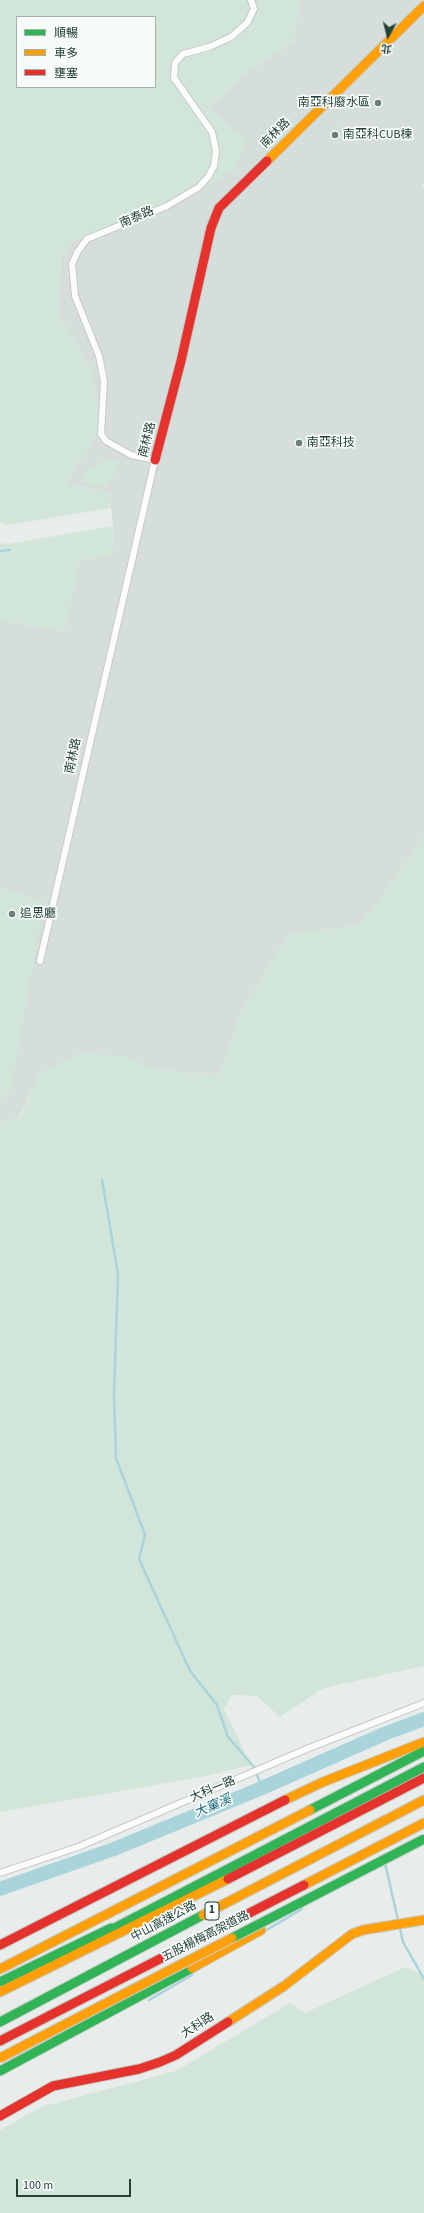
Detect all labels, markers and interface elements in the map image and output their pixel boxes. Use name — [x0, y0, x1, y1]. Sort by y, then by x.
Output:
legend — [16, 16, 156, 88]
north arrow — [368, 16, 408, 56]
text: 順暢 — [54, 25, 78, 42]
text: 北 — [380, 40, 393, 57]
text: 車多 — [54, 45, 78, 62]
text: 壅塞 — [54, 65, 78, 82]
place label: 南亞科廢水區 — [298, 96, 370, 110]
marker: 南亞科廢水區 — [373, 98, 383, 108]
street label: 南林路 — [258, 116, 294, 152]
place label: 南亞科CUB棟 — [343, 128, 412, 142]
marker: 南亞科CUB棟 — [330, 130, 340, 140]
street label: 南泰路 — [118, 204, 156, 232]
street label: 南林路 — [137, 421, 159, 459]
place label: 南亞科技 — [307, 436, 355, 450]
marker: 南亞科技 — [294, 438, 304, 448]
street label: 南林路 — [63, 737, 85, 775]
place label: 追思廳 — [20, 907, 56, 921]
marker: 追思廳 — [7, 909, 17, 919]
street label: 大科一路 — [188, 1774, 238, 1806]
water label: 大窠溪 — [192, 1792, 234, 1822]
street label: 中山高速公路 — [129, 1899, 199, 1945]
road number: 1 — [205, 1902, 219, 1920]
street label: 五股楊梅高架道路 — [160, 1909, 252, 1965]
street label: 大科路 — [179, 2010, 217, 2042]
scale bar — [18, 2171, 133, 2197]
text: 100 m — [23, 2177, 53, 2194]

